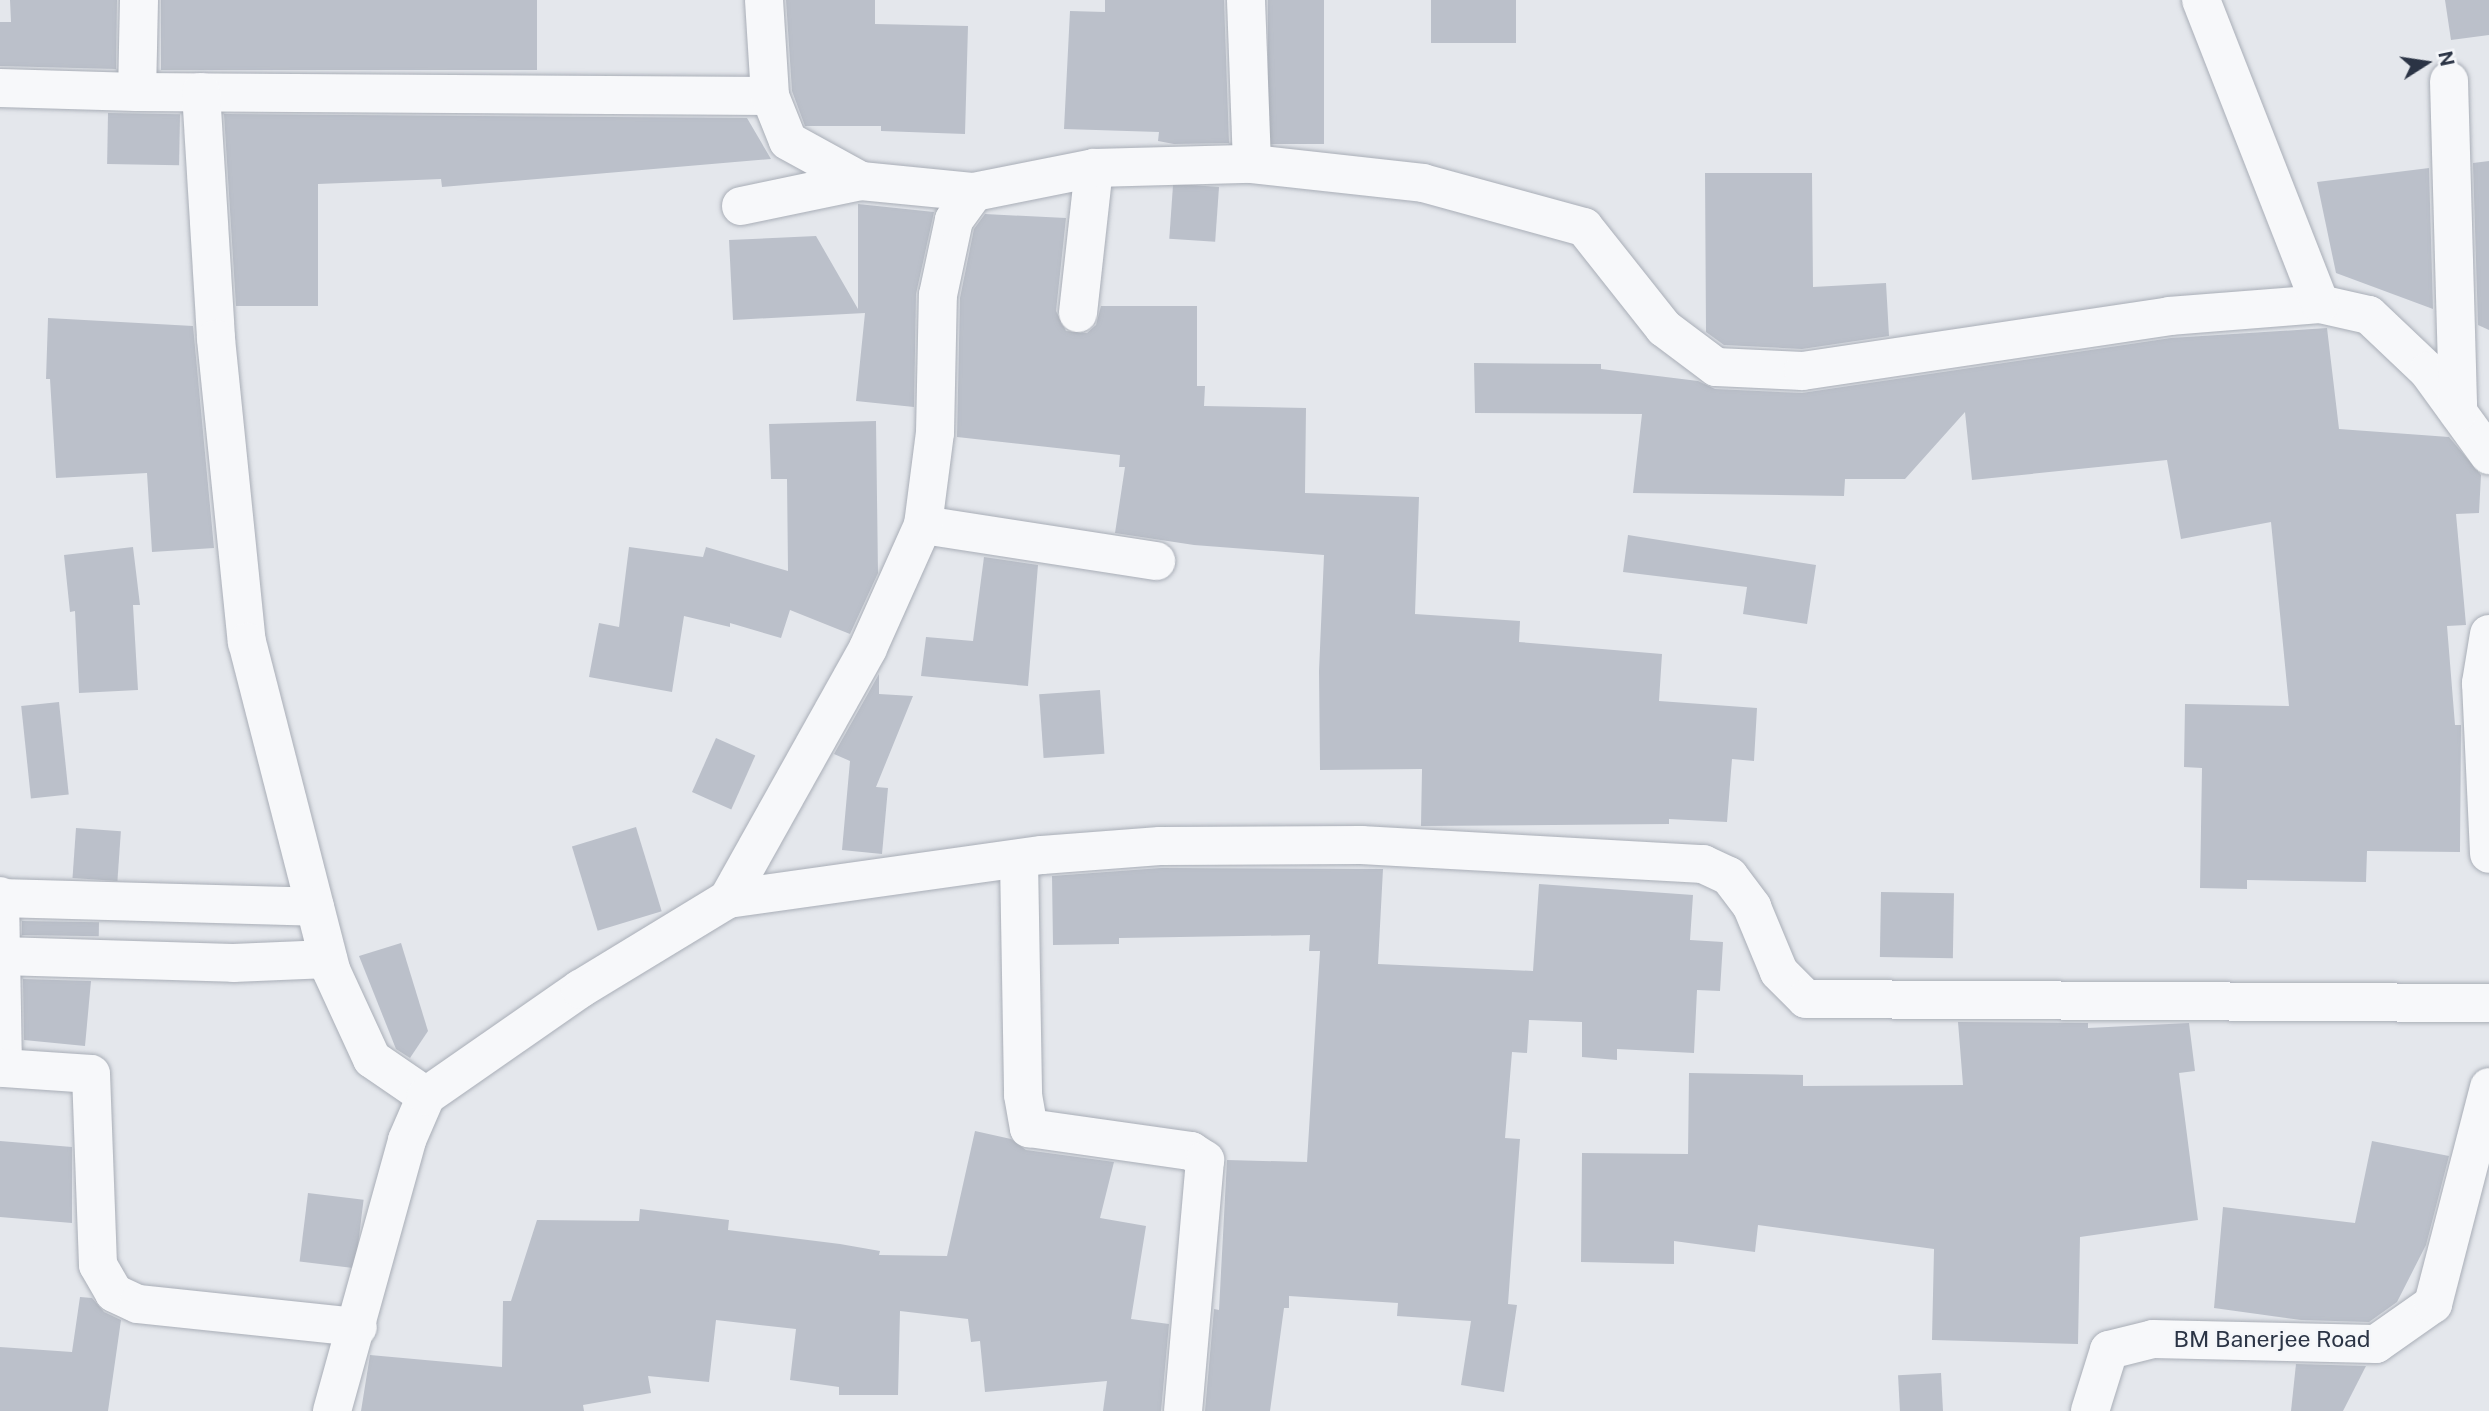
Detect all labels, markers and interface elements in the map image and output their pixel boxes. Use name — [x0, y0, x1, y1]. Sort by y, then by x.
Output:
north arrow — [2391, 28, 2461, 98]
text: N — [2434, 49, 2459, 68]
street label: BM Banerjee Road — [2173, 1325, 2371, 1353]

